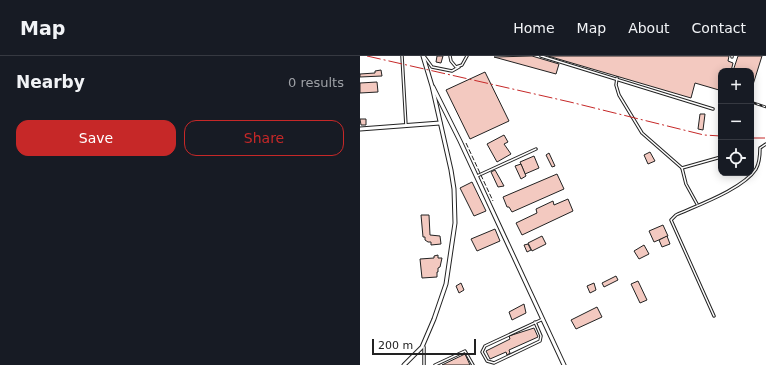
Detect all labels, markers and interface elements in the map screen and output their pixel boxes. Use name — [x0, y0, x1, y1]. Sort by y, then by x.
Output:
text: Map — [20, 17, 65, 39]
text: Home — [513, 20, 555, 36]
text: Map — [577, 20, 606, 36]
text: About — [628, 20, 670, 36]
text: Contact — [692, 20, 746, 36]
map controls — [718, 68, 754, 176]
button: + — [718, 68, 754, 104]
text: Nearby — [16, 72, 85, 92]
text: 0 results — [288, 75, 344, 90]
button: − — [718, 104, 754, 140]
button: Save — [16, 120, 176, 156]
button: Share — [184, 120, 344, 156]
button: locate — [718, 140, 754, 176]
scale bar — [372, 337, 476, 356]
text: 200 m — [378, 339, 413, 352]

